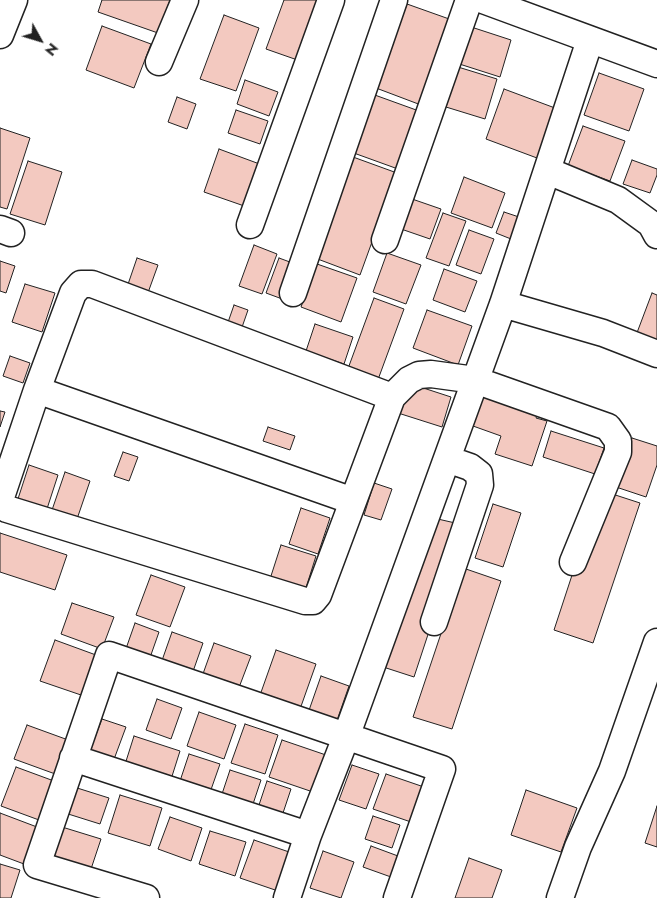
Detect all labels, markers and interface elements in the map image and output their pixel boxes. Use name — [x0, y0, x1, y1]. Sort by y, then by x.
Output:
north arrow — [15, 15, 65, 65]
text: N — [40, 39, 63, 60]

